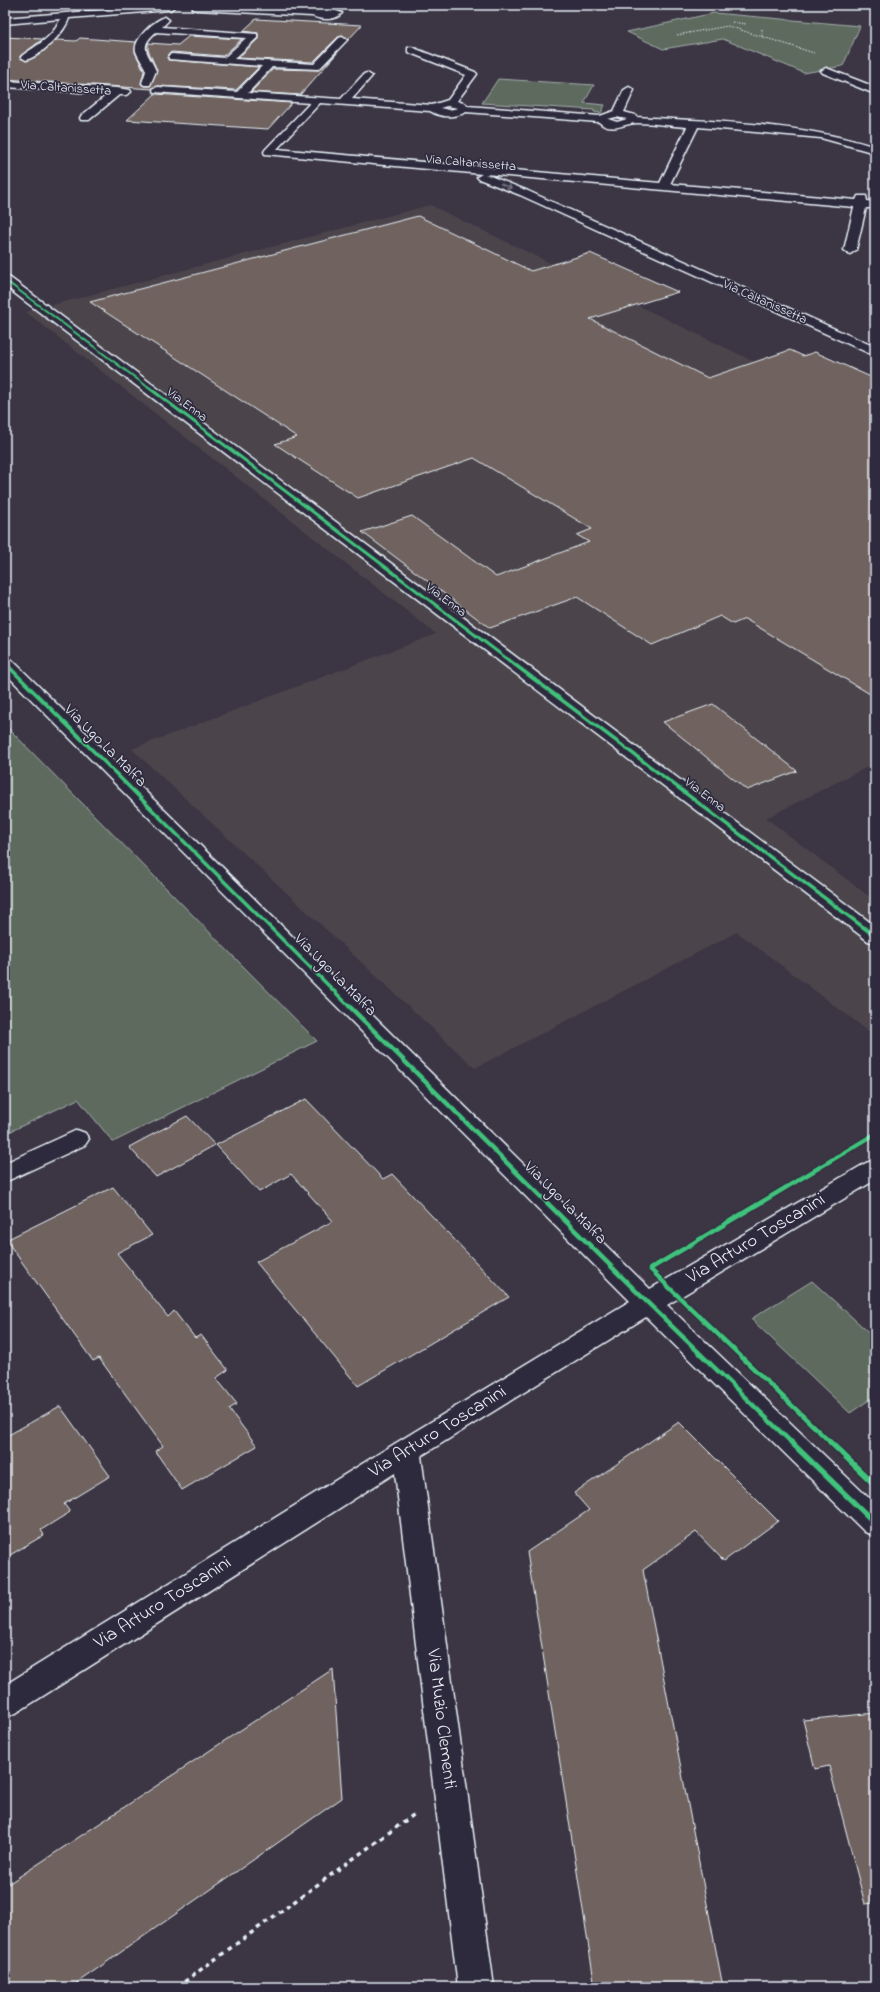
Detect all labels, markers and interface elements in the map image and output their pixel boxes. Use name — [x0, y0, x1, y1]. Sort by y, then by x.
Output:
street label: Via Caltanissetta — [19, 75, 112, 101]
street label: Via Caltanissetta — [424, 149, 517, 176]
one-way arrow — [499, 183, 511, 190]
street label: Via Caltanissetta — [719, 274, 810, 329]
street label: Via Enna — [162, 383, 212, 427]
street label: Via Enna — [421, 578, 471, 622]
street label: Via Ugo La Malfa — [57, 698, 152, 793]
street label: Via Enna — [680, 773, 730, 817]
street label: Via Ugo La Malfa — [287, 927, 382, 1022]
street label: Via Ugo La Malfa — [517, 1155, 612, 1250]
street label: Via Arturo Toscanini — [681, 1187, 830, 1292]
street label: Via Arturo Toscanini — [363, 1379, 512, 1486]
street label: Via Arturo Toscanini — [88, 1550, 237, 1657]
street label: Via Muzio Clementi — [419, 1646, 463, 1791]

